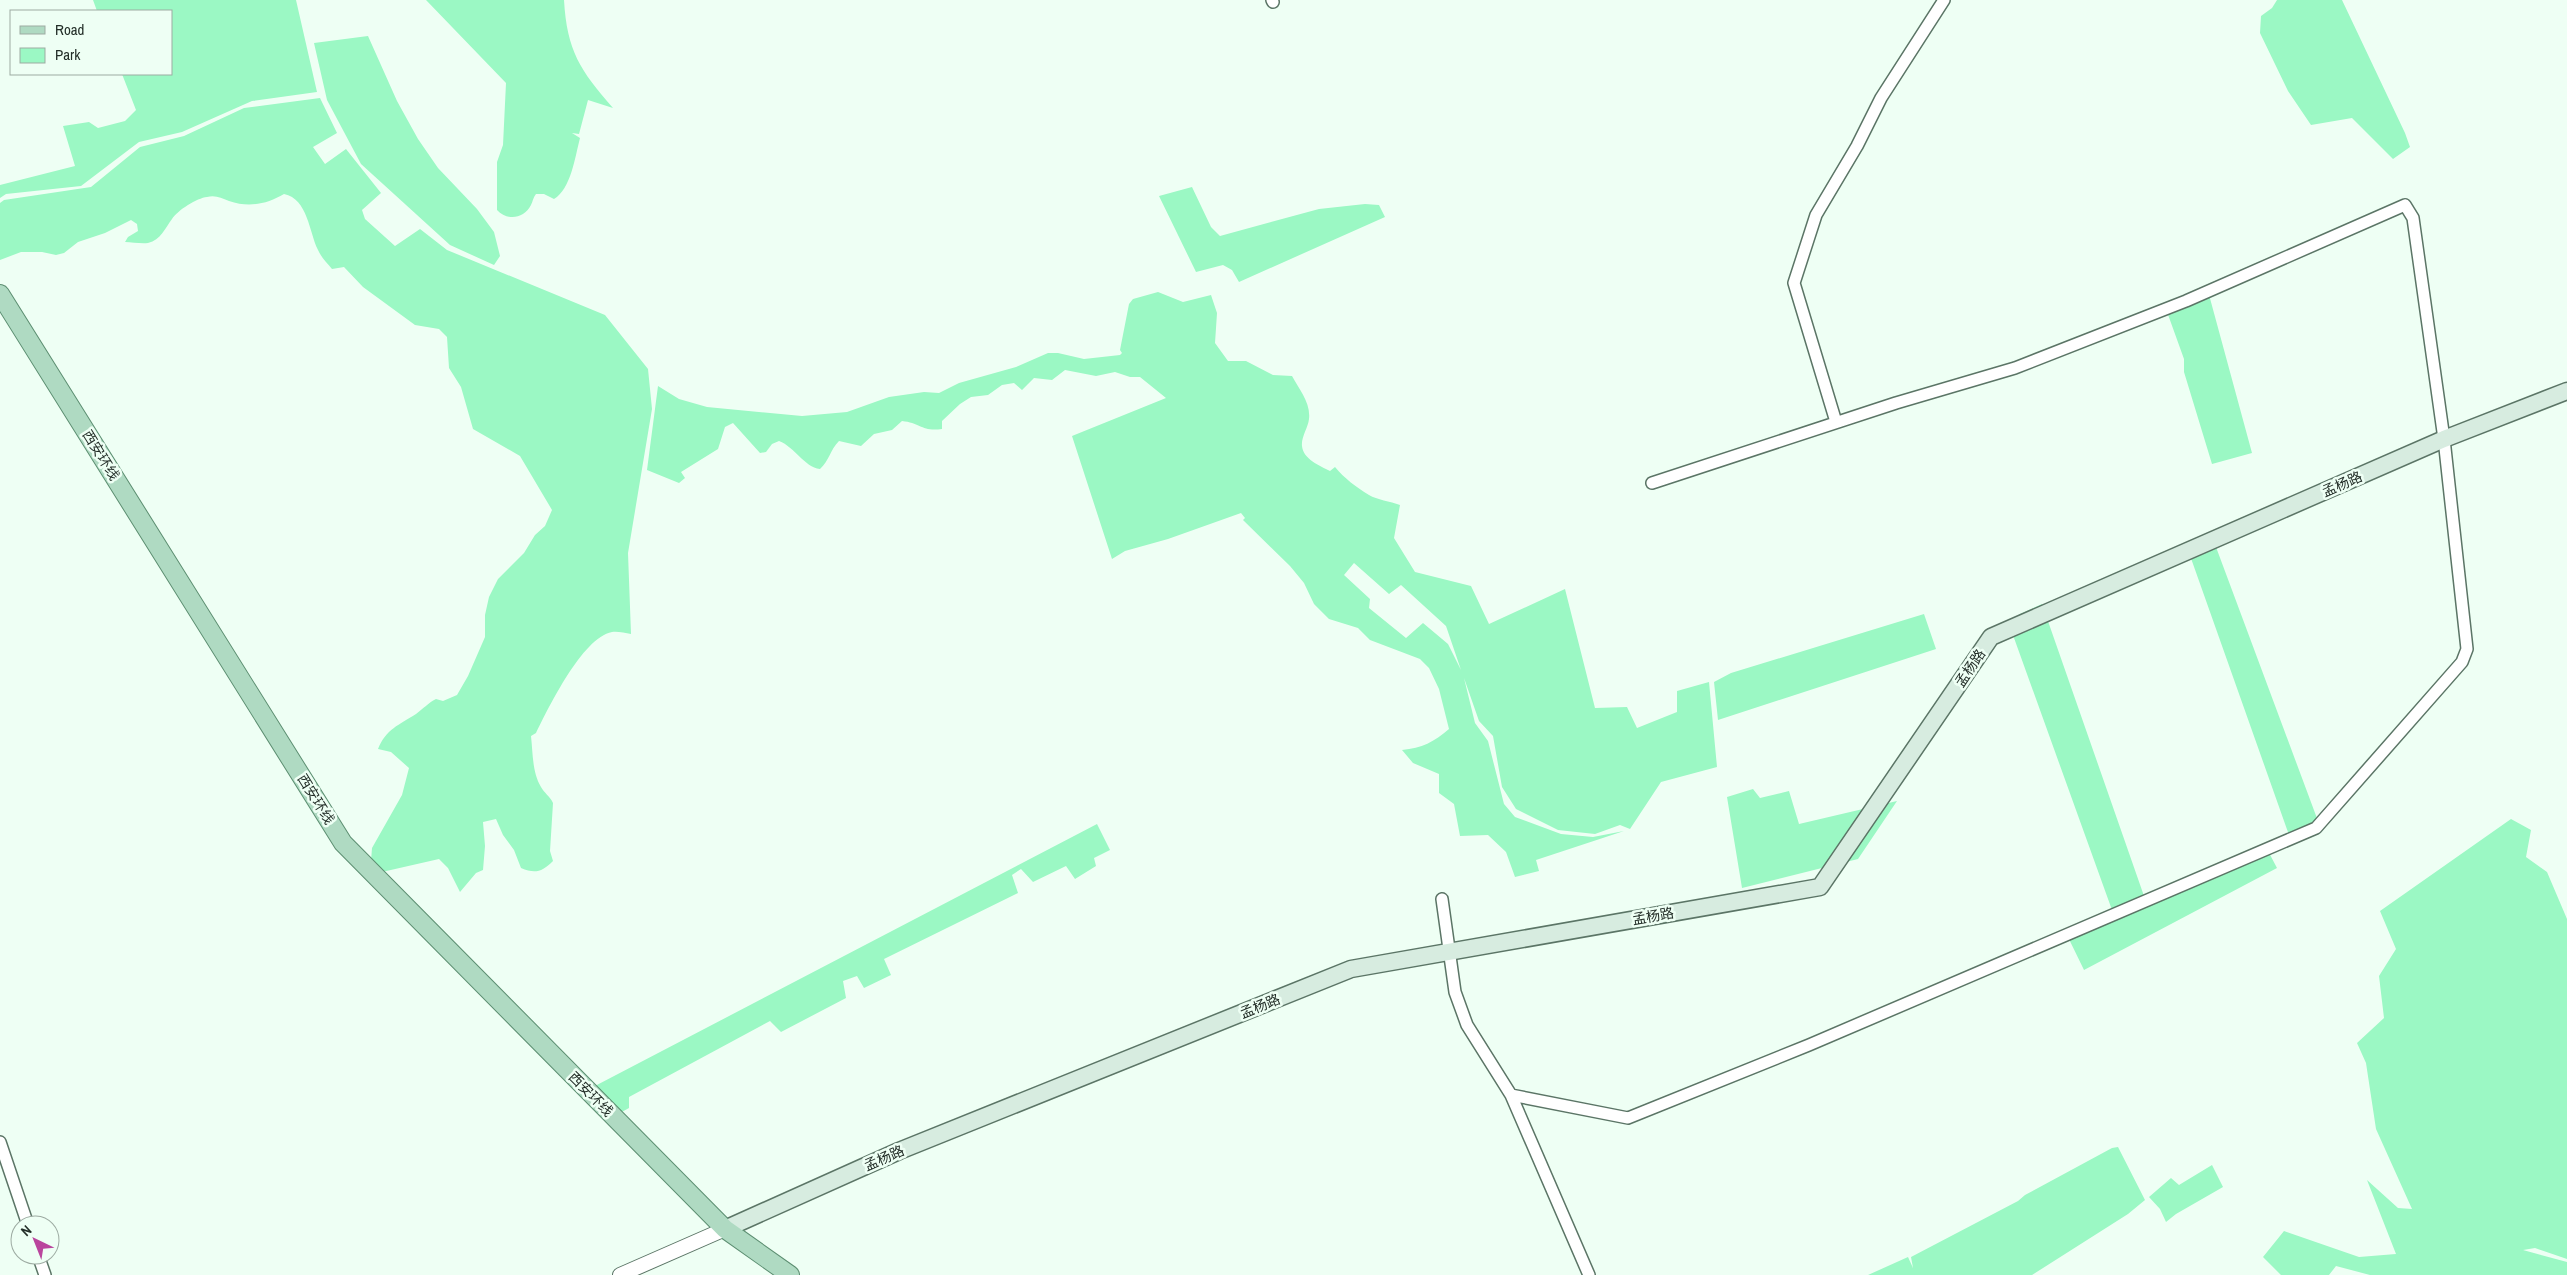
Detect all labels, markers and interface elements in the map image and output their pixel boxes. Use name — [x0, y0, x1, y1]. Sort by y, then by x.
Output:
legend — [10, 10, 172, 75]
text: Road — [55, 19, 84, 40]
text: Park — [55, 44, 81, 65]
street label: 西安环线 — [79, 426, 123, 484]
street label: 孟杨路 — [2319, 467, 2365, 501]
street label: 孟杨路 — [1951, 646, 1989, 690]
street label: 西安环线 — [294, 770, 338, 828]
street label: 孟杨路 — [1631, 903, 1675, 929]
street label: 孟杨路 — [1237, 990, 1283, 1022]
street label: 西安环线 — [565, 1068, 617, 1120]
street label: 孟杨路 — [861, 1141, 907, 1175]
north arrow — [10, 1215, 60, 1265]
text: N — [17, 1221, 35, 1240]

